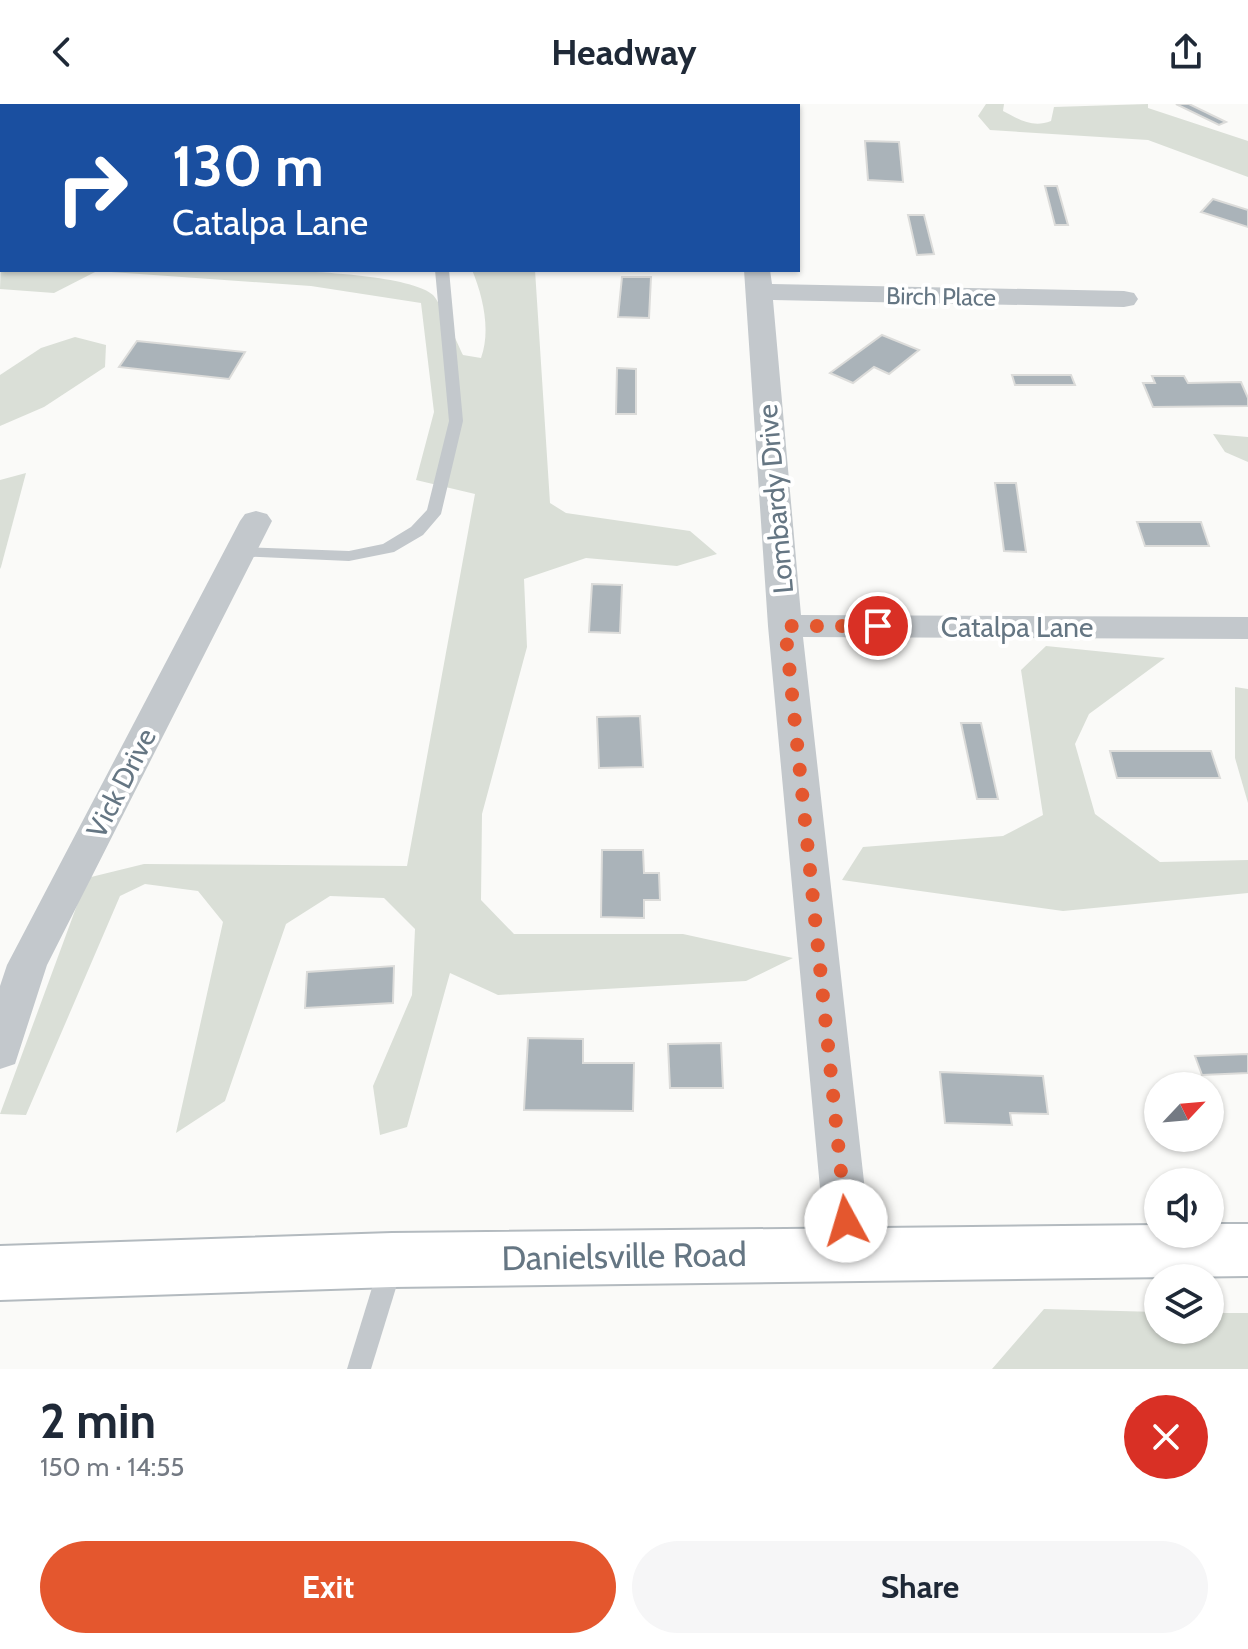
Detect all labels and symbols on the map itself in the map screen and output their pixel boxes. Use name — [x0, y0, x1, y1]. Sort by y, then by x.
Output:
street label: Birch Place — [886, 281, 996, 312]
street label: Lombardy Drive — [750, 403, 800, 595]
pin — [844, 592, 912, 660]
street label: Catalpa Lane — [941, 610, 1093, 644]
street label: Vick Drive — [79, 722, 163, 844]
north arrow — [1144, 1072, 1224, 1152]
position arrow — [804, 1179, 888, 1263]
street label: Danielsville Road — [501, 1233, 747, 1279]

